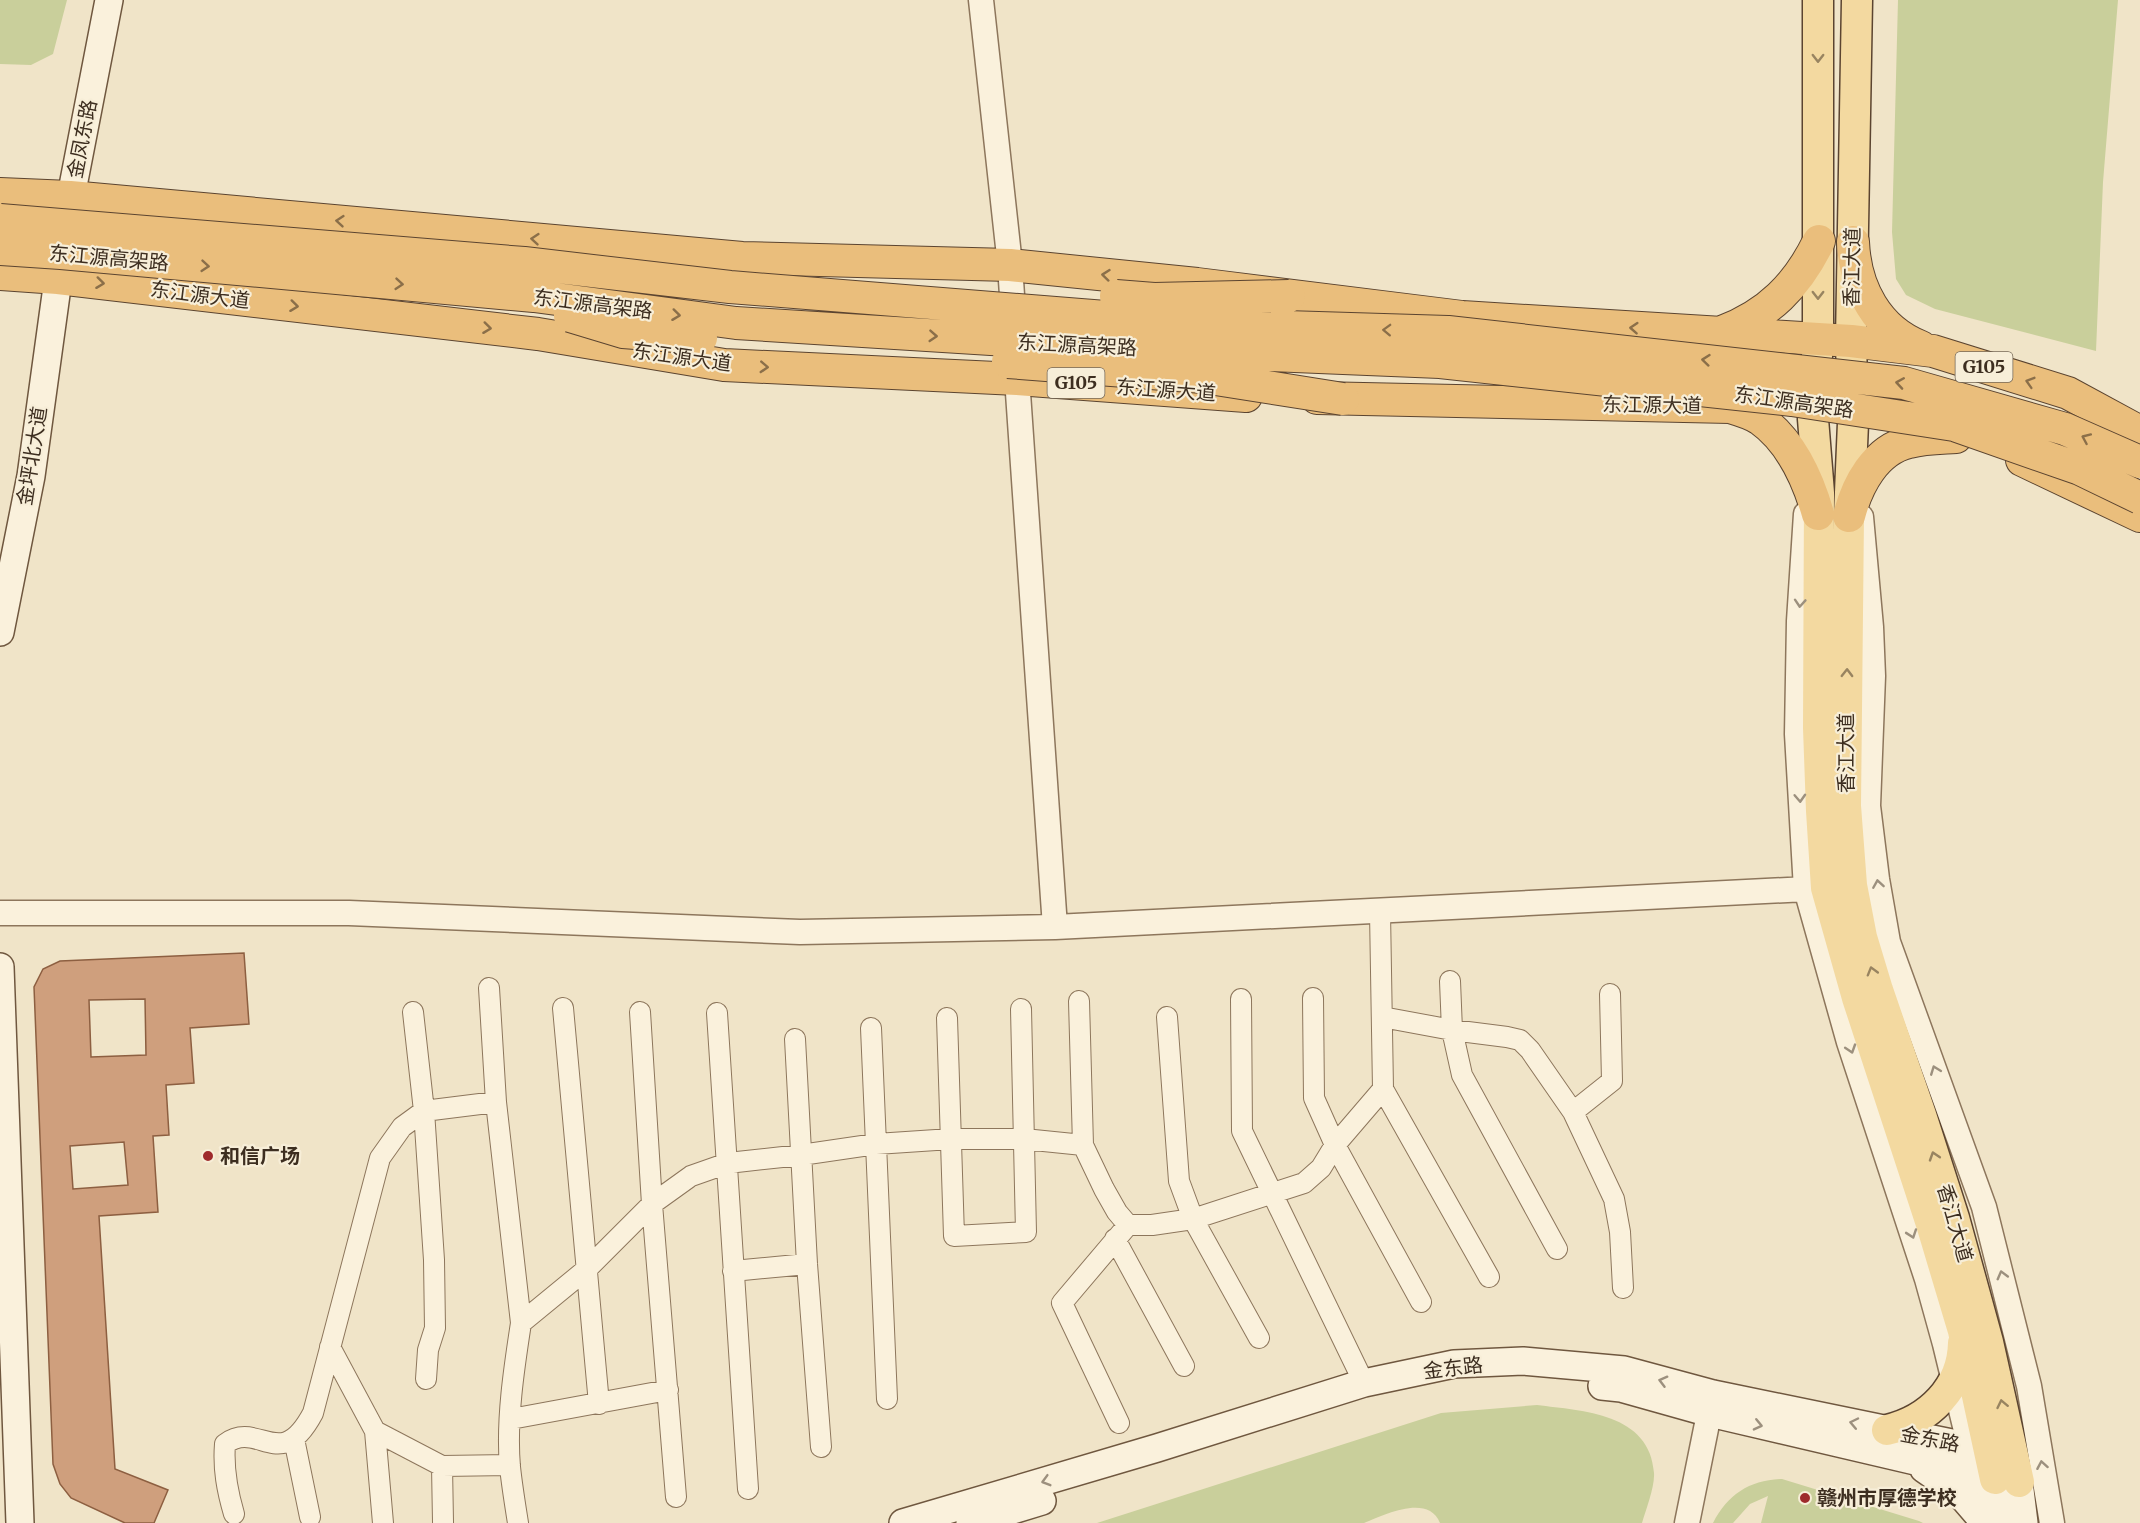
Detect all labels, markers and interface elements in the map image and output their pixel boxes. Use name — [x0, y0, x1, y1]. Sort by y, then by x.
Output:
one-way arrow — [1812, 54, 1824, 63]
street label: 金凤东路 — [62, 97, 101, 181]
one-way arrow — [336, 215, 345, 228]
street label: 香江大道 — [1838, 227, 1865, 307]
one-way arrow — [530, 233, 539, 246]
street label: 东江源高架路 — [48, 240, 170, 275]
one-way arrow — [200, 259, 209, 272]
one-way arrow — [1102, 269, 1111, 282]
one-way arrow — [96, 276, 105, 289]
street label: 东江源大道 — [149, 276, 251, 313]
one-way arrow — [394, 277, 403, 290]
street label: 东江源高架路 — [532, 284, 654, 323]
one-way arrow — [1812, 291, 1825, 300]
one-way arrow — [289, 299, 298, 311]
one-way arrow — [672, 308, 681, 321]
one-way arrow — [483, 322, 492, 334]
one-way arrow — [1630, 322, 1639, 335]
one-way arrow — [1382, 324, 1391, 336]
one-way arrow — [929, 329, 938, 342]
street label: 东江源高架路 — [1016, 329, 1138, 360]
street label: 东江源大道 — [631, 337, 733, 376]
road number: G105 — [1956, 352, 2012, 382]
one-way arrow — [1702, 355, 1711, 367]
one-way arrow — [759, 360, 768, 373]
road number: G105 — [1048, 368, 1104, 398]
street label: 东江源大道 — [1115, 374, 1217, 405]
one-way arrow — [2025, 376, 2036, 389]
one-way arrow — [1895, 377, 1904, 389]
street label: 东江源高架路 — [1733, 381, 1855, 422]
street label: 东江源大道 — [1602, 391, 1702, 418]
street label: 金坪北大道 — [11, 405, 52, 507]
one-way arrow — [2082, 433, 2093, 445]
one-way arrow — [1794, 598, 1807, 607]
one-way arrow — [1841, 669, 1853, 678]
street label: 香江大道 — [1833, 713, 1858, 793]
one-way arrow — [1793, 793, 1806, 802]
one-way arrow — [1872, 879, 1884, 888]
one-way arrow — [1867, 966, 1879, 977]
one-way arrow — [1844, 1043, 1856, 1054]
one-way arrow — [1929, 1065, 1942, 1075]
place label: 和信广场 — [220, 1143, 300, 1168]
marker: 和信广场 — [201, 1149, 215, 1163]
one-way arrow — [1929, 1151, 1941, 1162]
street label: 香江大道 — [1932, 1181, 1979, 1265]
one-way arrow — [1904, 1228, 1917, 1239]
one-way arrow — [1996, 1270, 2009, 1280]
street label: 金东路 — [1422, 1351, 1484, 1384]
one-way arrow — [1658, 1375, 1668, 1388]
one-way arrow — [1997, 1400, 2010, 1410]
one-way arrow — [1753, 1417, 1763, 1430]
one-way arrow — [1849, 1417, 1859, 1430]
street label: 金东路 — [1898, 1421, 1962, 1457]
one-way arrow — [2036, 1461, 2049, 1471]
one-way arrow — [1041, 1474, 1052, 1486]
place label: 赣州市厚德学校 — [1817, 1485, 1957, 1510]
marker: 赣州市厚德学校 — [1798, 1491, 1812, 1505]

